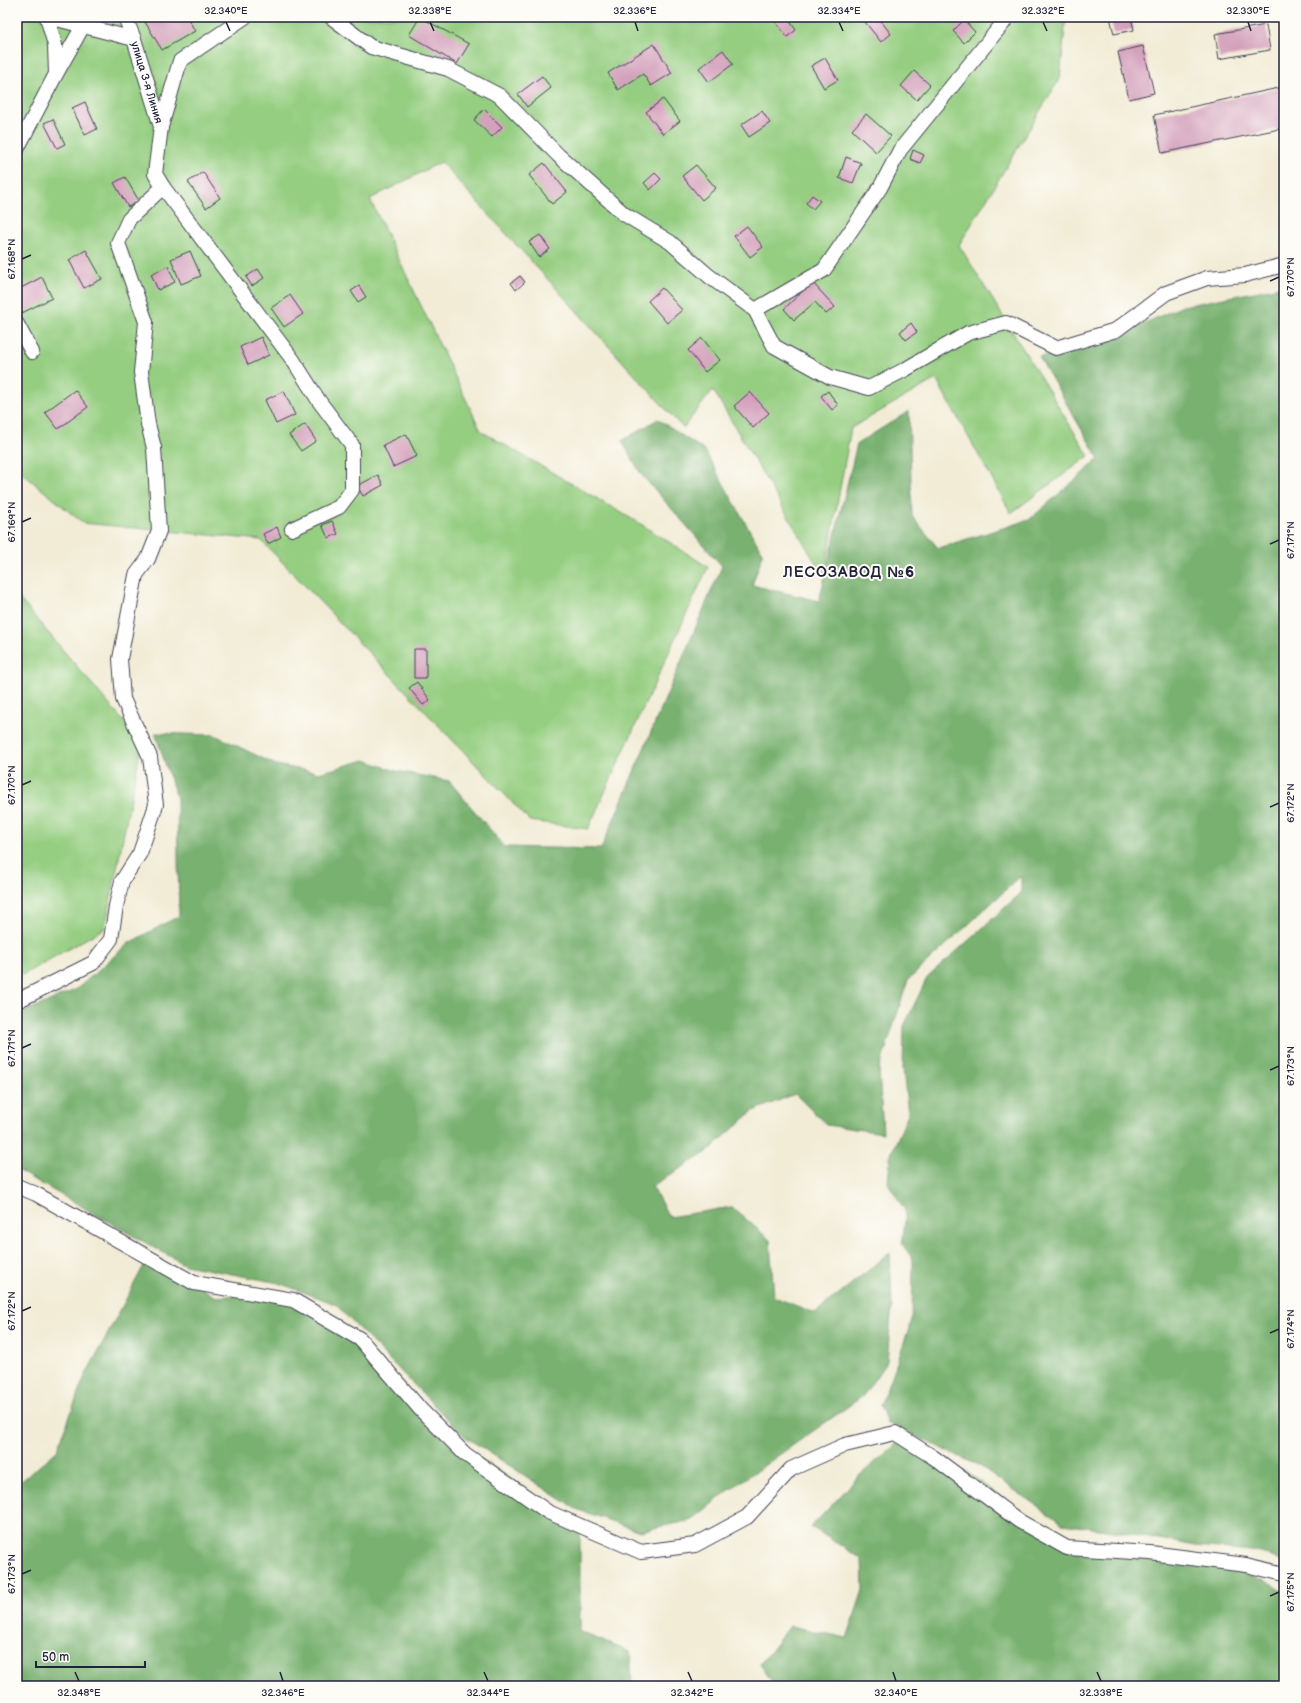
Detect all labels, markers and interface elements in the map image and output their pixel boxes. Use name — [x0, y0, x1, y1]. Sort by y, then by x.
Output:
text: 32.340°E — [204, 5, 248, 17]
text: 32.338°E — [408, 5, 452, 17]
text: 32.336°E — [613, 5, 657, 17]
text: 32.334°E — [817, 5, 861, 17]
text: 32.332°E — [1021, 5, 1065, 17]
text: 32.330°E — [1226, 5, 1270, 17]
street label: улица 3-я Линия — [128, 40, 165, 125]
text: 67.168°N — [6, 239, 18, 279]
text: 67.170°N — [1285, 257, 1297, 297]
text: 67.169°N — [6, 502, 18, 542]
text: 67.171°N — [1285, 521, 1297, 559]
district label: ЛЕСОЗАВОД №6 — [782, 563, 915, 582]
text: 67.170°N — [6, 765, 18, 805]
text: 67.172°N — [1285, 783, 1297, 823]
text: 67.171°N — [6, 1029, 18, 1067]
text: 67.173°N — [1285, 1046, 1297, 1086]
text: 67.172°N — [6, 1291, 18, 1331]
text: 67.174°N — [1285, 1309, 1297, 1349]
text: 67.173°N — [6, 1554, 18, 1594]
text: 67.175°N — [1285, 1572, 1297, 1612]
scale bar — [36, 1643, 145, 1669]
text: 50 m — [42, 1650, 69, 1665]
text: 32.348°E — [57, 1687, 101, 1699]
text: 32.346°E — [261, 1687, 305, 1699]
text: 32.344°E — [466, 1687, 510, 1699]
text: 32.342°E — [670, 1687, 714, 1699]
text: 32.340°E — [874, 1687, 918, 1699]
text: 32.338°E — [1079, 1687, 1123, 1699]

